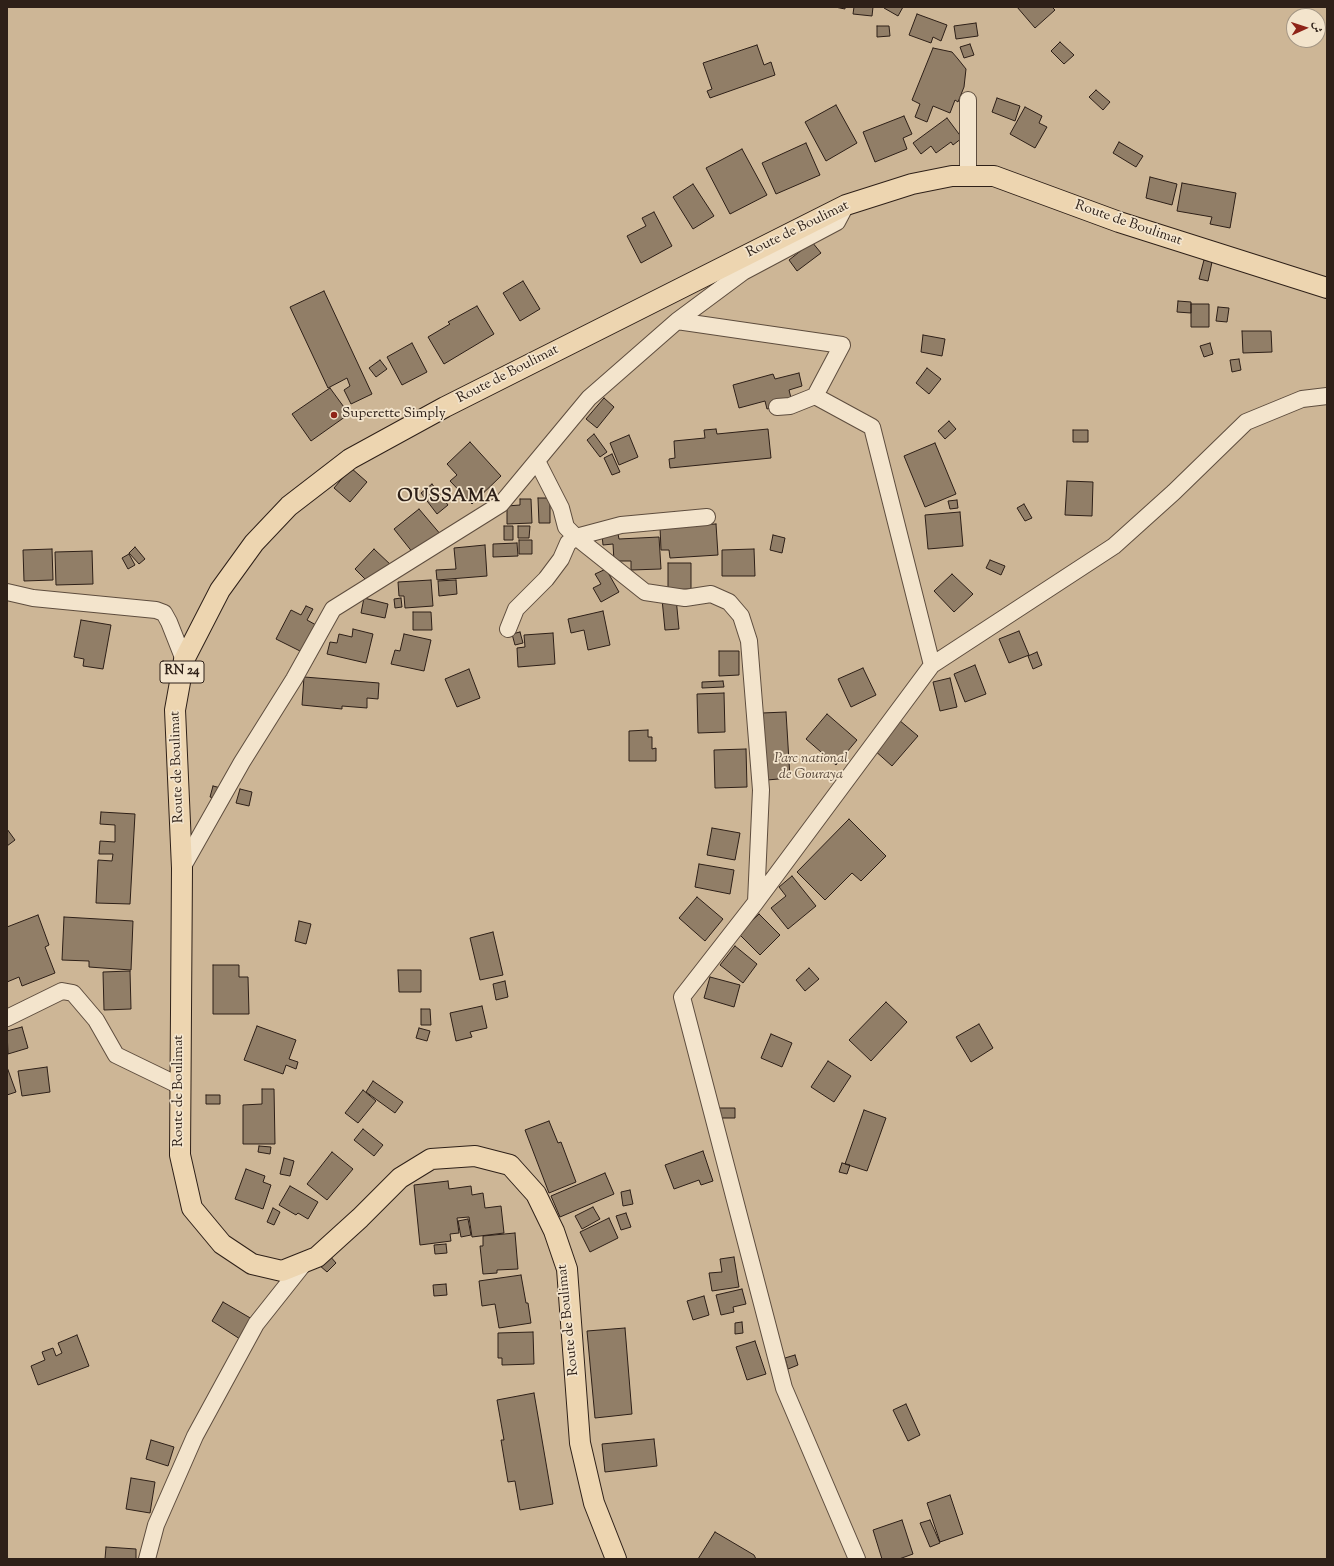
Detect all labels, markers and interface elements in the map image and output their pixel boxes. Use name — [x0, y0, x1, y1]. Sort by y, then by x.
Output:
north arrow — [1286, 8, 1326, 48]
text: ش — [1309, 22, 1325, 33]
street label: Route de Boulimat — [744, 198, 852, 262]
street label: Route de Boulimat — [1072, 198, 1184, 250]
street label: Route de Boulimat — [454, 342, 562, 408]
place label: Superette Simply — [342, 407, 446, 423]
marker: Superette Simply — [329, 410, 339, 420]
district label: OUSSAMA — [397, 487, 501, 509]
road number: RN 24 — [160, 661, 204, 683]
street label: Route de Boulimat — [168, 711, 188, 823]
park label: Parc national de Gouraya — [774, 752, 848, 784]
street label: Route de Boulimat — [172, 1035, 188, 1147]
street label: Route de Boulimat — [555, 1263, 583, 1377]

